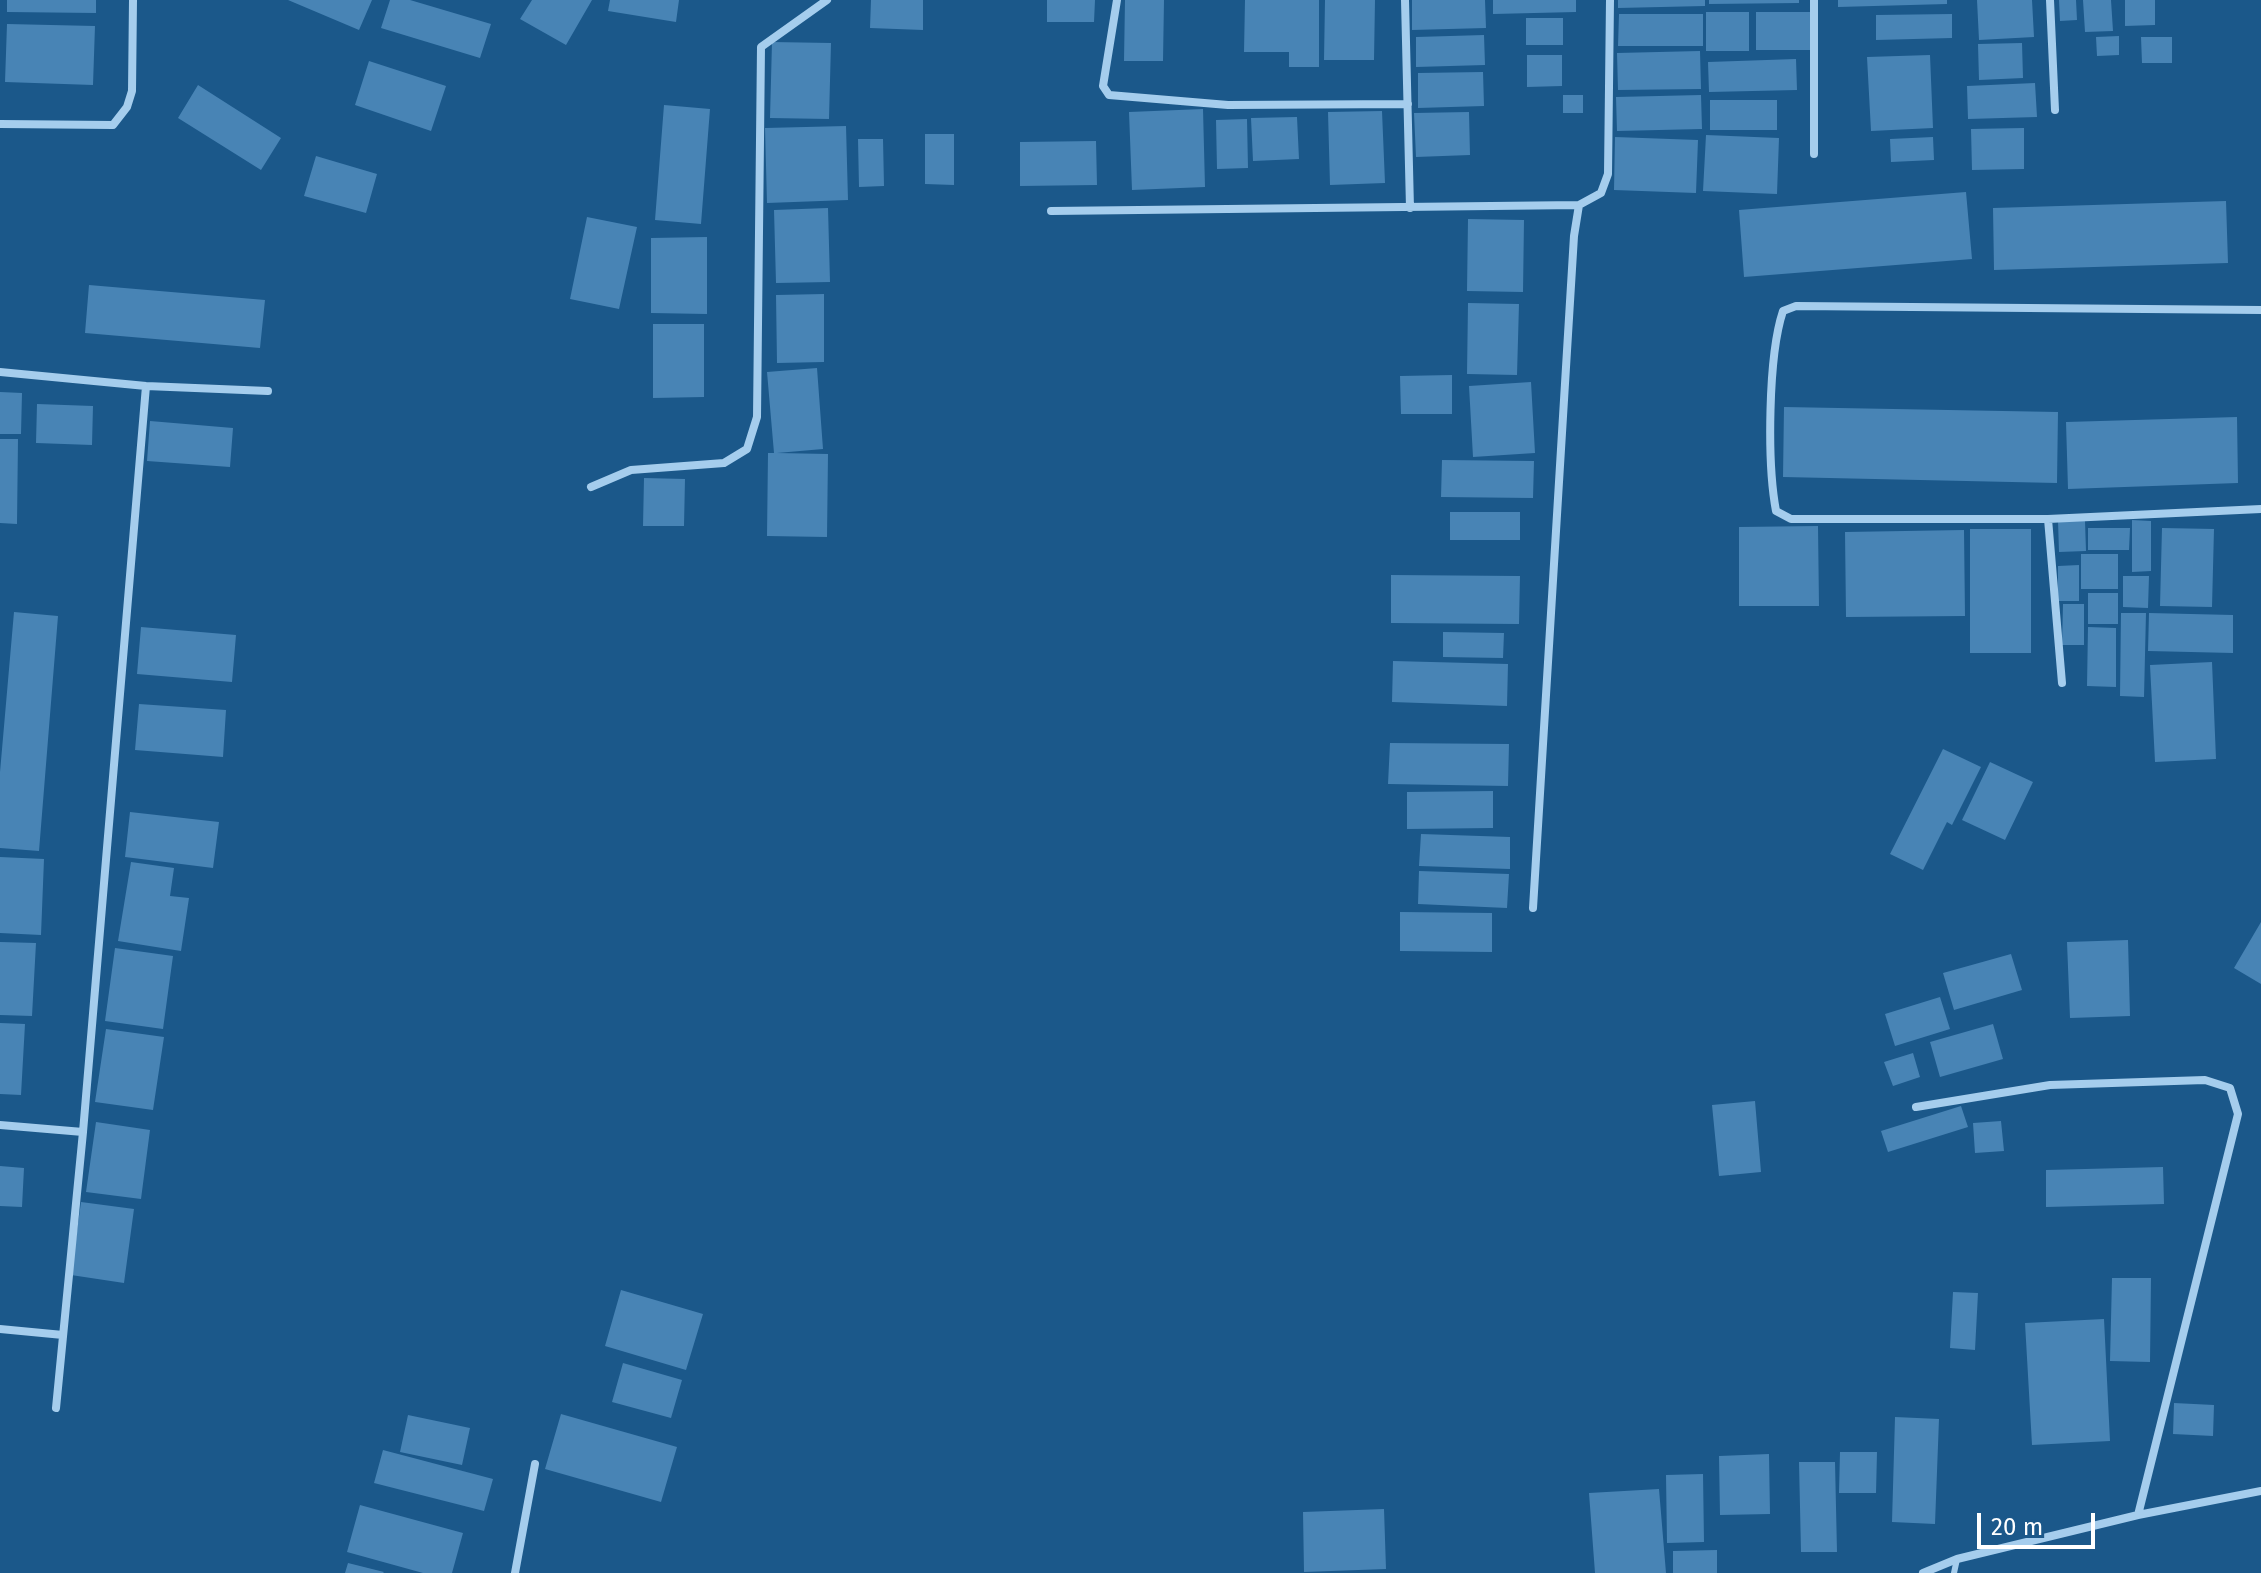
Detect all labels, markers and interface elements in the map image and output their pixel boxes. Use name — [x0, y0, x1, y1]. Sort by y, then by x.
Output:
scale bar — [1981, 1497, 2099, 1547]
text: 20 m — [1991, 1513, 2043, 1541]

